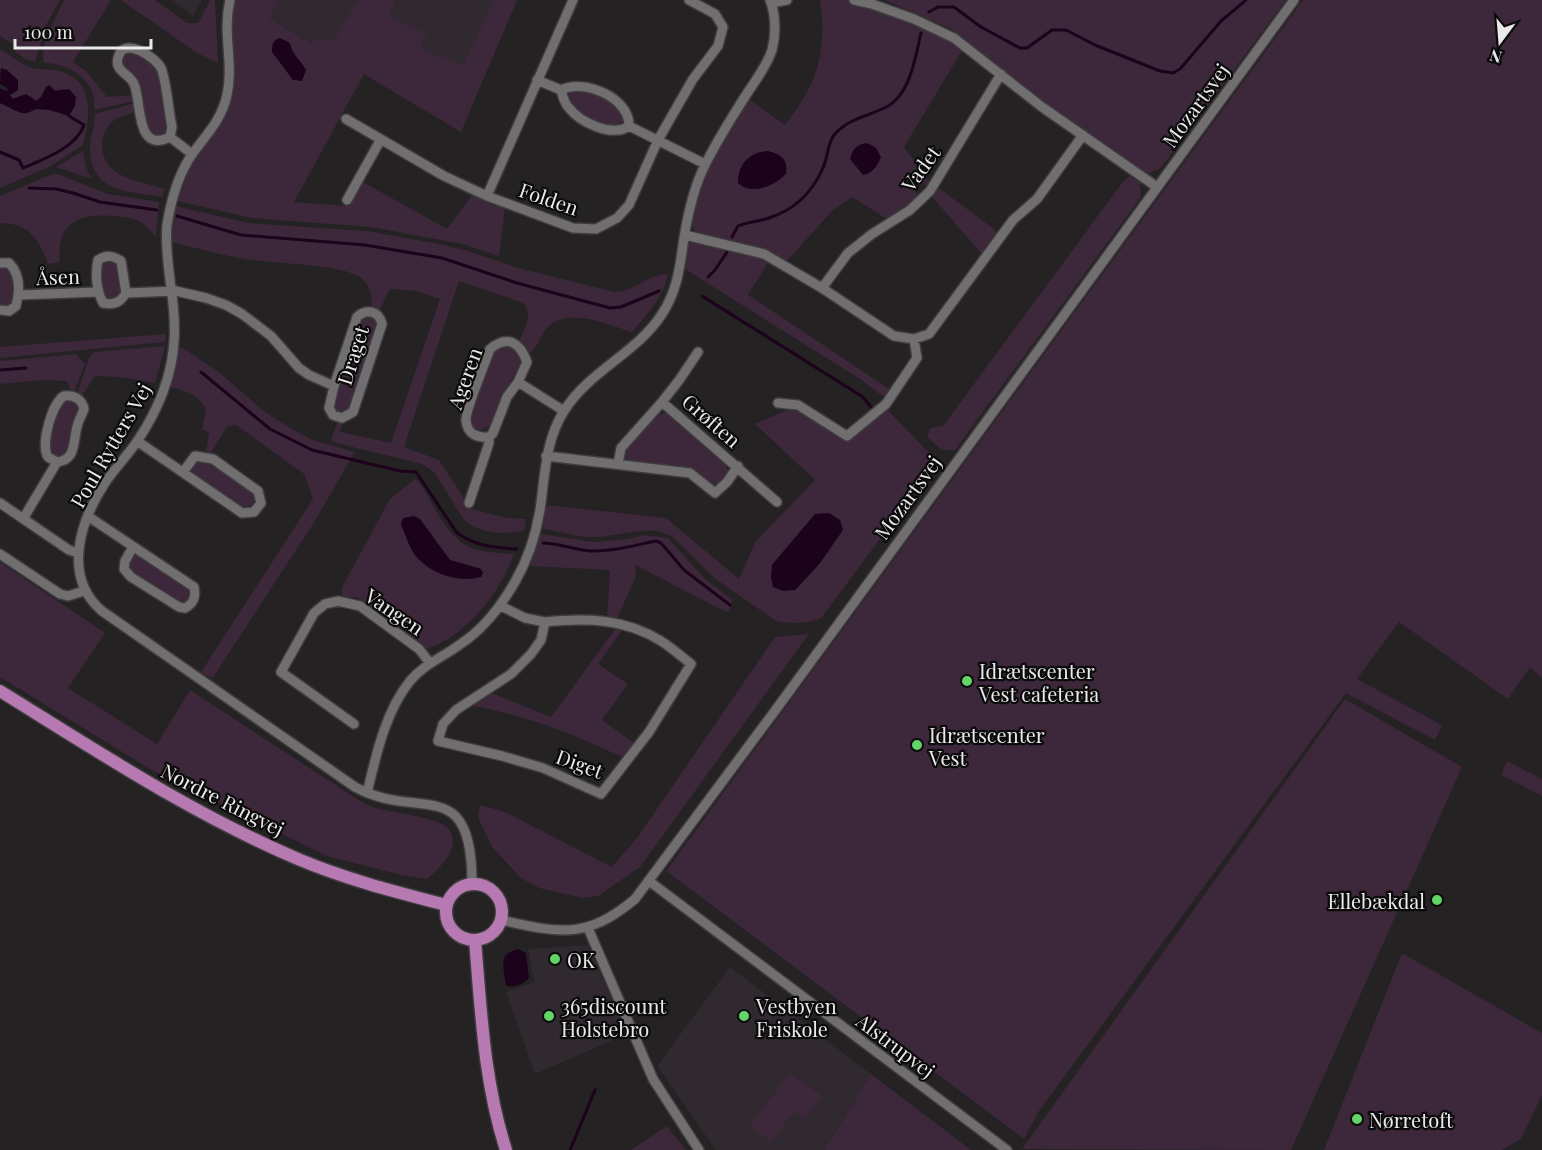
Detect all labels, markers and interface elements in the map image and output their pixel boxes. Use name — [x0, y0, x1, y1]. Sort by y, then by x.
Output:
scale bar — [15, 12, 152, 50]
north arrow — [1470, 12, 1530, 72]
text: 100 m — [24, 20, 73, 44]
text: N — [1487, 45, 1504, 69]
street label: Mozartsvej — [1155, 58, 1235, 152]
street label: Vadet — [894, 139, 946, 197]
street label: Folden — [516, 175, 582, 221]
street label: Åsen — [35, 262, 80, 290]
street label: Draget — [330, 321, 375, 388]
street label: Ageren — [440, 343, 488, 413]
street label: Poul Rytters Vej — [63, 378, 157, 512]
street label: Grøften — [677, 387, 747, 453]
street label: Mozartsvej — [867, 450, 947, 544]
street label: Vangen — [359, 581, 430, 641]
place label: Idrætscenter Vest cafeteria — [978, 657, 1099, 707]
marker: Idrætscenter Vest cafeteria — [960, 674, 974, 688]
place label: Idrætscenter Vest — [928, 721, 1045, 771]
marker: Idrætscenter Vest — [910, 738, 924, 752]
street label: Diget — [553, 742, 608, 784]
street label: Nordre Ringvej — [157, 756, 289, 842]
place label: Ellebækdal — [1328, 887, 1425, 914]
marker: Ellebækdal — [1430, 893, 1444, 907]
place label: OK — [567, 946, 596, 973]
marker: OK — [548, 952, 562, 966]
place label: 365discount Holstebro — [561, 992, 667, 1042]
place label: Vestbyen Friskole — [755, 992, 837, 1042]
street label: Alstrupvej — [851, 1006, 941, 1083]
marker: 365discount Holstebro — [542, 1009, 556, 1023]
marker: Vestbyen Friskole — [737, 1009, 751, 1023]
place label: Nørretoft — [1369, 1106, 1454, 1133]
marker: Nørretoft — [1350, 1112, 1364, 1126]

